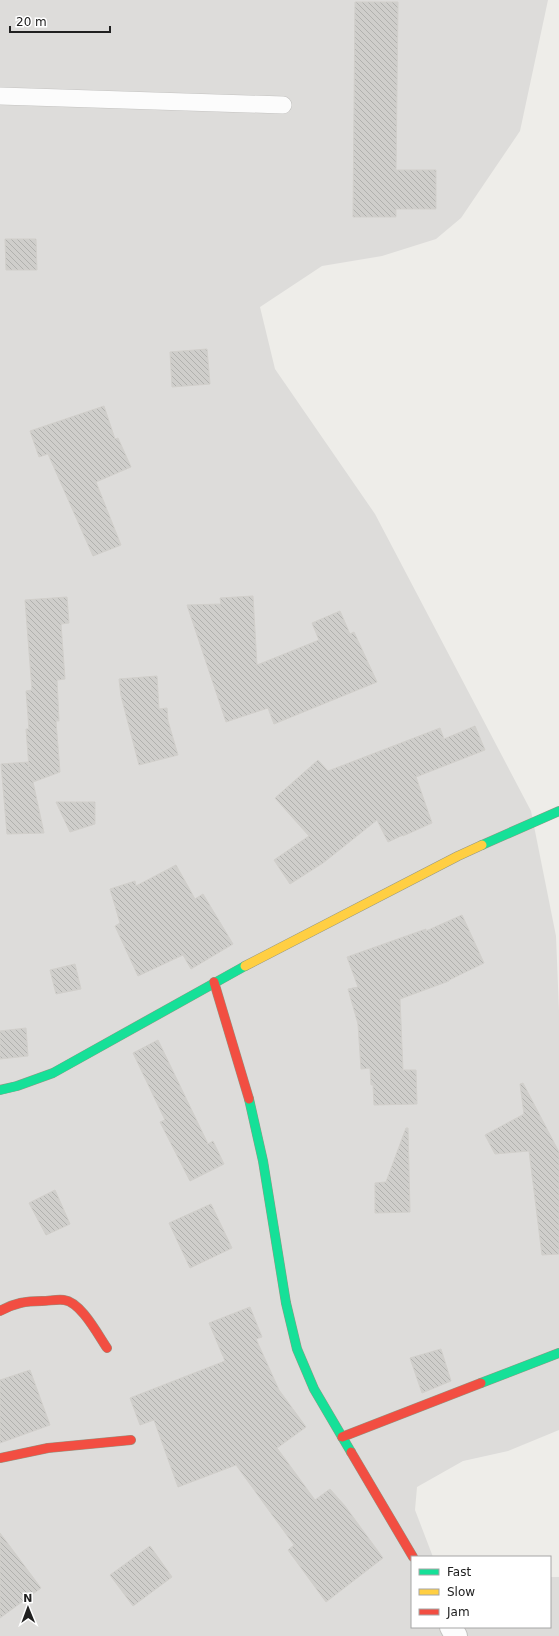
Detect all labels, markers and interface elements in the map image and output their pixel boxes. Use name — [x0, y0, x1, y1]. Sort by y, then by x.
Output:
scale bar — [10, 8, 110, 34]
text: 20 m — [16, 15, 47, 29]
legend — [411, 1556, 551, 1628]
text: Fast — [447, 1565, 471, 1579]
text: Slow — [447, 1585, 475, 1599]
north arrow — [8, 1588, 48, 1628]
text: N — [23, 1592, 33, 1605]
text: Jam — [446, 1605, 470, 1619]

